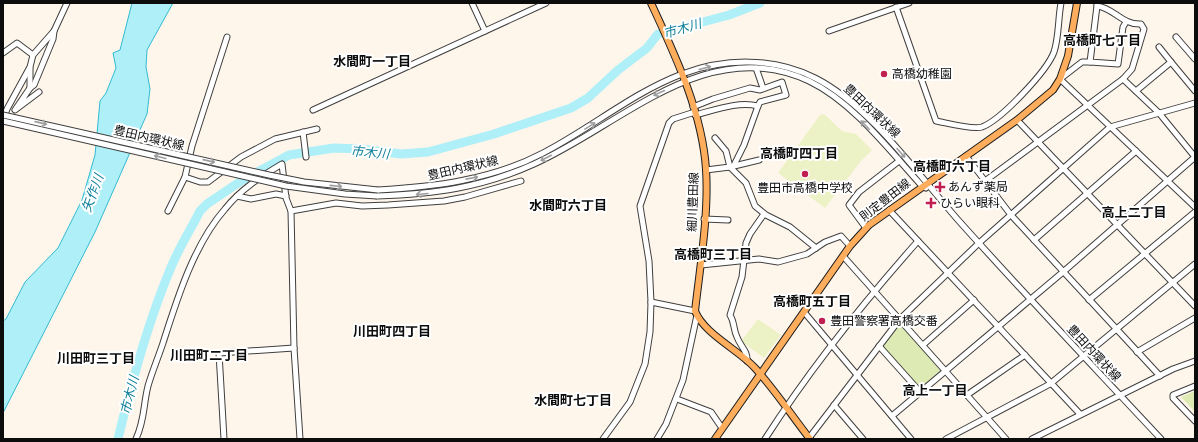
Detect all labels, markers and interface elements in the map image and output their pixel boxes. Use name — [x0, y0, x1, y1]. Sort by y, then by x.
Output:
water label: 市木川 — [661, 13, 705, 42]
district label: 高橋町七丁目 — [1063, 31, 1141, 49]
district label: 水間町一丁目 — [333, 52, 411, 70]
one-way arrow — [699, 63, 712, 71]
place label: 高橋幼稚園 — [892, 66, 952, 81]
marker: 高橋幼稚園 — [879, 69, 889, 79]
street label: 豊田内環状線 — [841, 81, 904, 141]
one-way arrow — [653, 90, 665, 97]
one-way arrow — [34, 120, 47, 128]
one-way arrow — [860, 120, 870, 130]
one-way arrow — [584, 121, 596, 129]
street label: 豊田内環状線 — [112, 122, 186, 153]
water label: 市木川 — [350, 141, 392, 163]
district label: 高橋町四丁目 — [760, 144, 838, 162]
one-way arrow — [896, 148, 905, 158]
street label: 豊田内環状線 — [426, 152, 500, 183]
one-way arrow — [154, 153, 167, 160]
one-way arrow — [541, 155, 553, 162]
district label: 高橋町六丁目 — [913, 157, 991, 175]
one-way arrow — [202, 158, 215, 166]
marker: 豊田市高橋中学校 — [800, 169, 810, 179]
water label: 矢作川 — [77, 170, 108, 214]
street label: 細川豊田線 — [684, 172, 701, 232]
one-way arrow — [465, 173, 478, 181]
street label: 則定豊田線 — [856, 175, 913, 224]
place label: あんず薬局 — [948, 179, 1008, 194]
place label: 豊田市高橋中学校 — [757, 180, 853, 195]
one-way arrow — [329, 182, 342, 189]
marker: あんず薬局 — [935, 182, 945, 192]
one-way arrow — [416, 191, 429, 198]
place label: ひらい眼科 — [940, 195, 1000, 210]
district label: 水間町六丁目 — [529, 196, 607, 214]
marker: ひらい眼科 — [925, 197, 937, 209]
district label: 高上二丁目 — [1101, 203, 1167, 221]
district label: 高橋町三丁目 — [674, 245, 752, 263]
district label: 高橋町五丁目 — [773, 292, 851, 310]
place label: 豊田警察署高橋交番 — [830, 313, 938, 328]
marker: 豊田警察署高橋交番 — [817, 316, 827, 326]
street label: 豊田内環状線 — [1064, 321, 1124, 384]
district label: 川田町四丁目 — [353, 322, 431, 340]
district label: 川田町二丁目 — [170, 346, 248, 364]
district label: 川田町三丁目 — [57, 349, 135, 367]
water label: 市木川 — [116, 372, 143, 416]
district label: 高上一丁目 — [902, 381, 968, 399]
district label: 水間町七丁目 — [534, 391, 612, 409]

